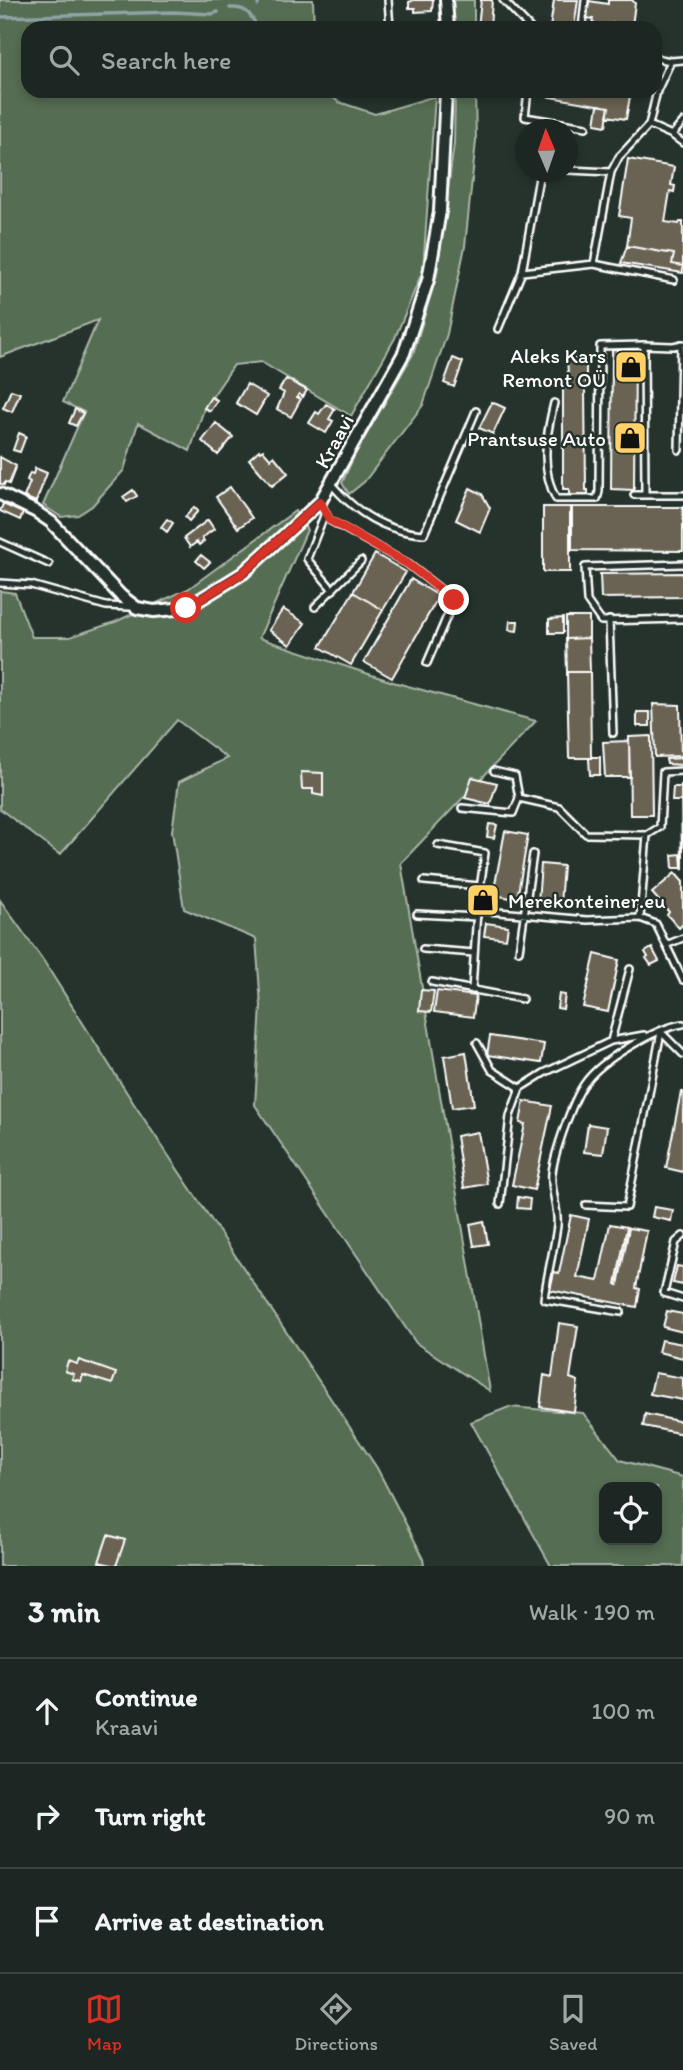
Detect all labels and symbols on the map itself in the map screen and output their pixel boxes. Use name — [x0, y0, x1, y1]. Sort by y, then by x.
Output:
north arrow — [515, 119, 578, 182]
place label: Aleks Kars Remont OÜ — [502, 343, 606, 392]
shop icon: Aleks Kars Remont OÜ — [612, 348, 650, 386]
street label: Kraavi — [309, 410, 359, 472]
shop icon: Prantsuse Auto — [611, 419, 649, 457]
place label: Prantsuse Auto — [467, 426, 606, 451]
route end — [438, 584, 469, 615]
route start — [170, 592, 201, 623]
shop icon: Merekonteiner.eu — [464, 881, 502, 919]
place label: Merekonteiner.eu — [508, 888, 666, 913]

